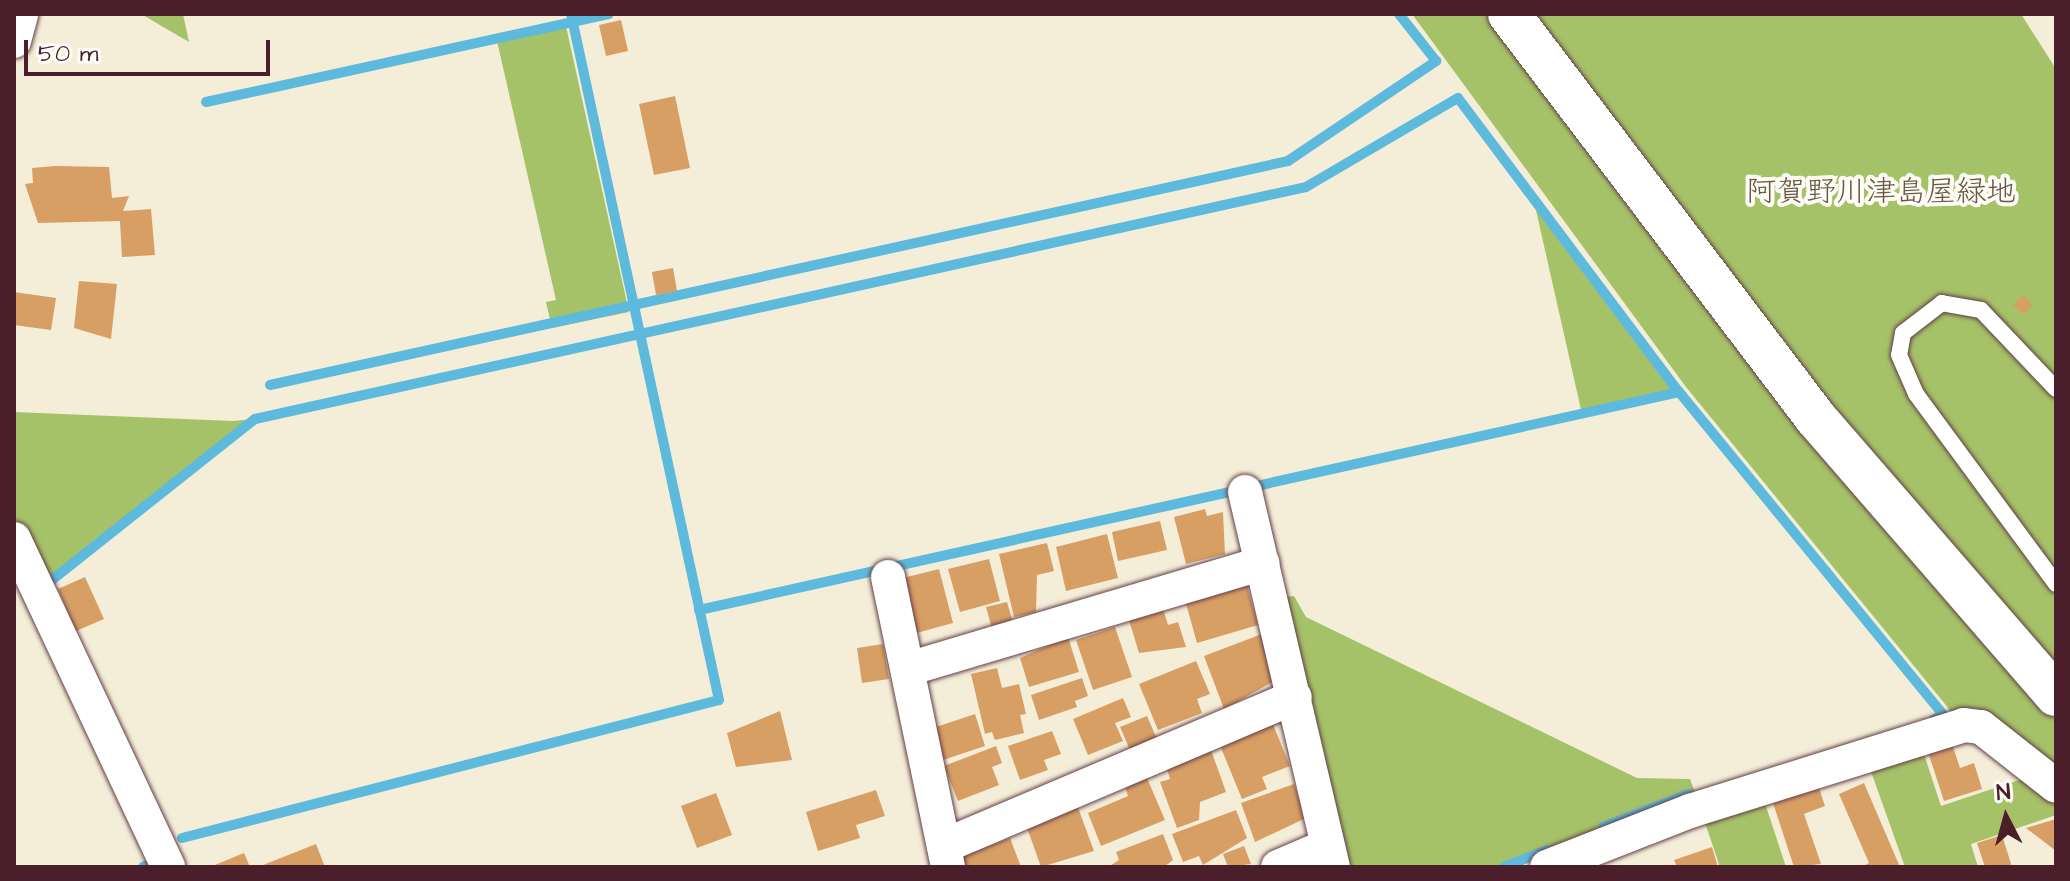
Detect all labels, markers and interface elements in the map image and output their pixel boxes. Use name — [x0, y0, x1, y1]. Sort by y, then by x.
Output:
scale bar — [28, 24, 274, 74]
text: 50 m — [38, 37, 98, 71]
park label: 阿賀野川津島屋緑地 — [1746, 174, 2016, 210]
text: N — [1995, 776, 2012, 809]
north arrow — [1966, 777, 2046, 857]

